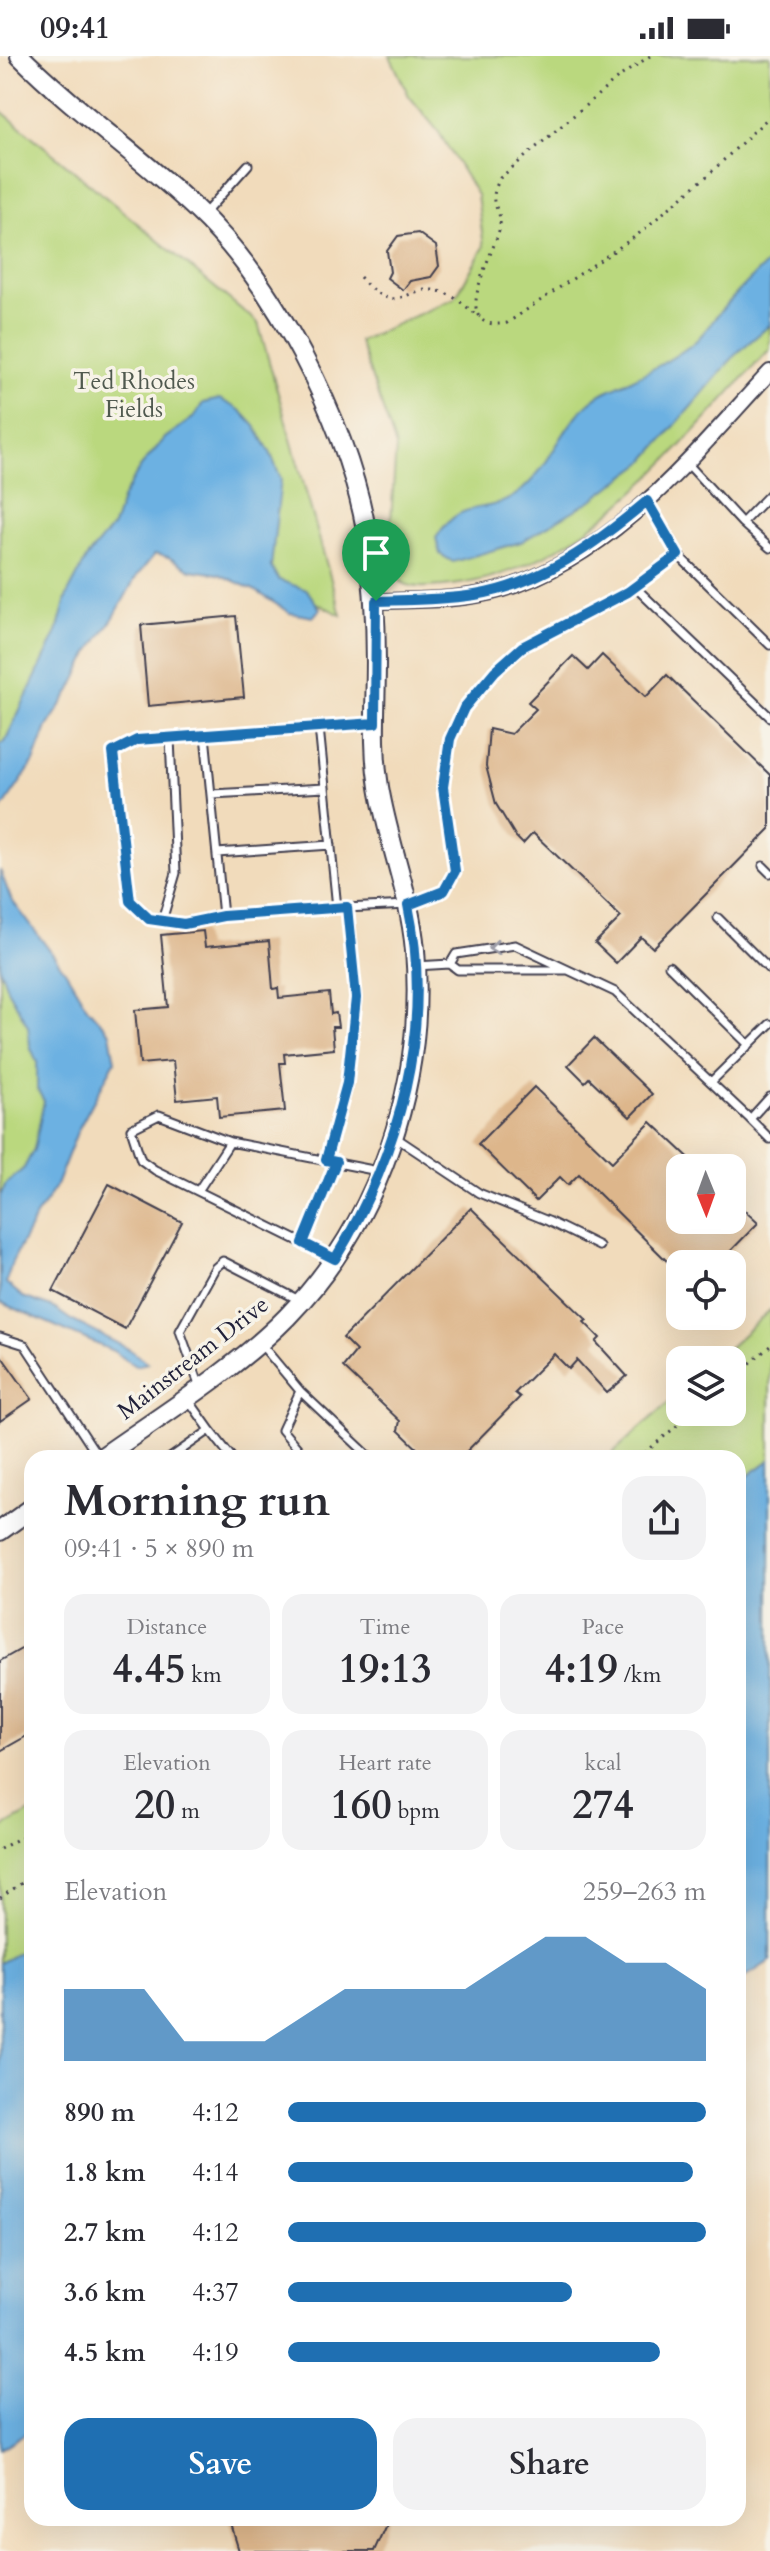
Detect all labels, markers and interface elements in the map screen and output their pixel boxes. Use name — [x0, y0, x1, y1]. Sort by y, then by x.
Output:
text: 09:41 — [40, 8, 110, 49]
park label: Ted Rhodes Fields — [73, 365, 195, 426]
pin — [342, 519, 410, 601]
icon: arrive — [354, 531, 398, 575]
one-way arrow — [488, 939, 501, 956]
north arrow — [666, 1154, 746, 1234]
map controls — [666, 1154, 746, 1426]
button: locate — [666, 1250, 746, 1330]
street label: Mainstream Drive — [110, 1288, 276, 1428]
button: layers — [666, 1346, 746, 1426]
text: Morning run — [64, 1471, 330, 1531]
button: share — [622, 1476, 706, 1560]
text: 09:41 · 5 × 890 m — [64, 1531, 254, 1566]
text: Distance — [127, 1612, 207, 1642]
text: Time — [360, 1612, 410, 1642]
text: Pace — [582, 1612, 624, 1642]
text: 4.45 — [112, 1642, 185, 1697]
text: 19:13 — [338, 1642, 432, 1697]
text: 4:19 — [545, 1642, 618, 1697]
text: km — [185, 1660, 222, 1690]
text: /km — [618, 1660, 661, 1690]
text: Elevation — [123, 1748, 211, 1778]
text: Heart rate — [338, 1748, 432, 1778]
text: kcal — [585, 1748, 621, 1778]
text: 20 — [134, 1778, 175, 1833]
text: 160 — [330, 1778, 392, 1833]
text: 274 — [572, 1778, 634, 1833]
text: m — [175, 1796, 200, 1826]
text: bpm — [392, 1796, 440, 1826]
text: Elevation — [64, 1874, 167, 1909]
text: 259–263 m — [583, 1874, 706, 1909]
text: 890 m — [64, 2095, 135, 2130]
text: 4:12 — [192, 2095, 239, 2130]
text: 1.8 km — [64, 2155, 145, 2190]
text: 4:14 — [192, 2155, 239, 2190]
text: 2.7 km — [64, 2215, 145, 2250]
text: 4:12 — [192, 2215, 239, 2250]
text: 3.6 km — [64, 2275, 145, 2310]
text: 4:37 — [192, 2275, 239, 2310]
text: 4.5 km — [64, 2335, 145, 2370]
text: 4:19 — [192, 2335, 239, 2370]
button: Save — [64, 2418, 377, 2510]
button: Share — [393, 2418, 706, 2510]

